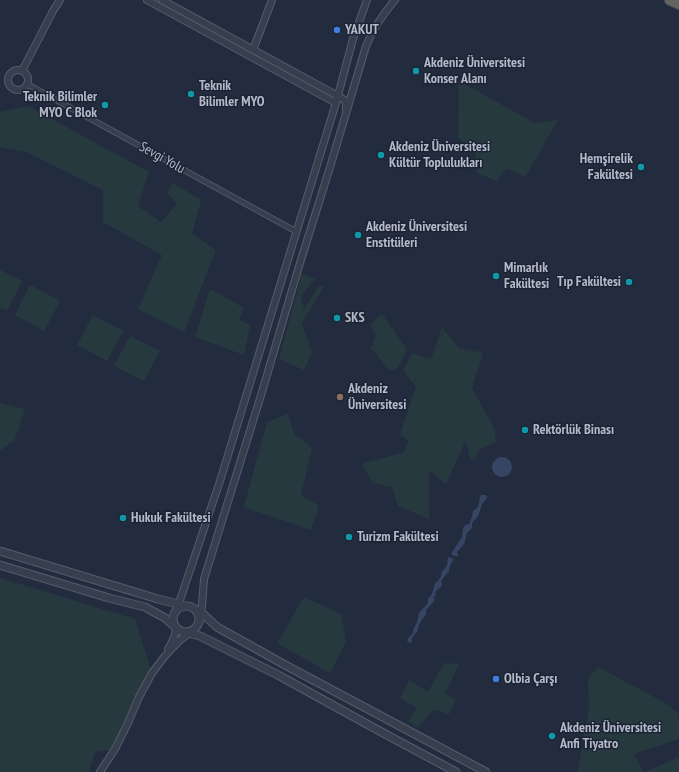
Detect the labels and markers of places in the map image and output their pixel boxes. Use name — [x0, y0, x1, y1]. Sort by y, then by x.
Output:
place label: YAKUT — [345, 22, 379, 38]
marker: YAKUT — [332, 25, 342, 35]
place label: Akdeniz Üniversitesi Konser Alanı — [424, 55, 525, 88]
marker: Akdeniz Üniversitesi Konser Alanı — [411, 66, 421, 76]
place label: Teknik Bilimler MYO — [199, 78, 265, 110]
place label: Teknik Bilimler MYO C Blok — [23, 89, 97, 122]
marker: Teknik Bilimler MYO — [186, 89, 196, 99]
marker: Teknik Bilimler MYO C Blok — [100, 100, 110, 110]
place label: Akdeniz Üniversitesi Kültür Toplulukları — [389, 139, 490, 172]
marker: Akdeniz Üniversitesi Kültür Toplulukları — [376, 150, 386, 160]
place label: Hemşirelik Fakültesi — [580, 151, 633, 184]
marker: Hemşirelik Fakültesi — [636, 162, 646, 172]
place label: Akdeniz Üniversitesi Enstitüleri — [366, 219, 467, 252]
marker: Akdeniz Üniversitesi Enstitüleri — [353, 230, 363, 240]
place label: Mimarlık Fakültesi — [504, 260, 549, 292]
marker: Mimarlık Fakültesi — [491, 271, 501, 281]
place label: Tıp Fakültesi — [557, 274, 621, 290]
marker: Tıp Fakültesi — [624, 277, 634, 287]
place label: SKS — [345, 310, 365, 326]
marker: SKS — [332, 313, 342, 323]
place label: Akdeniz Üniversitesi — [348, 381, 406, 414]
marker: Akdeniz Üniversitesi — [335, 392, 345, 402]
place label: Rektörlük Binası — [533, 422, 614, 438]
marker: Rektörlük Binası — [520, 425, 530, 435]
place label: Hukuk Fakültesi — [131, 510, 211, 526]
marker: Hukuk Fakültesi — [118, 513, 128, 523]
place label: Turizm Fakültesi — [357, 529, 439, 545]
marker: Turizm Fakültesi — [344, 532, 354, 542]
place label: Olbia Çarşı — [504, 671, 557, 687]
marker: Olbia Çarşı — [491, 674, 501, 684]
place label: Akdeniz Üniversitesi Anfi Tiyatro — [560, 720, 661, 752]
marker: Akdeniz Üniversitesi Anfi Tiyatro — [547, 731, 557, 741]

